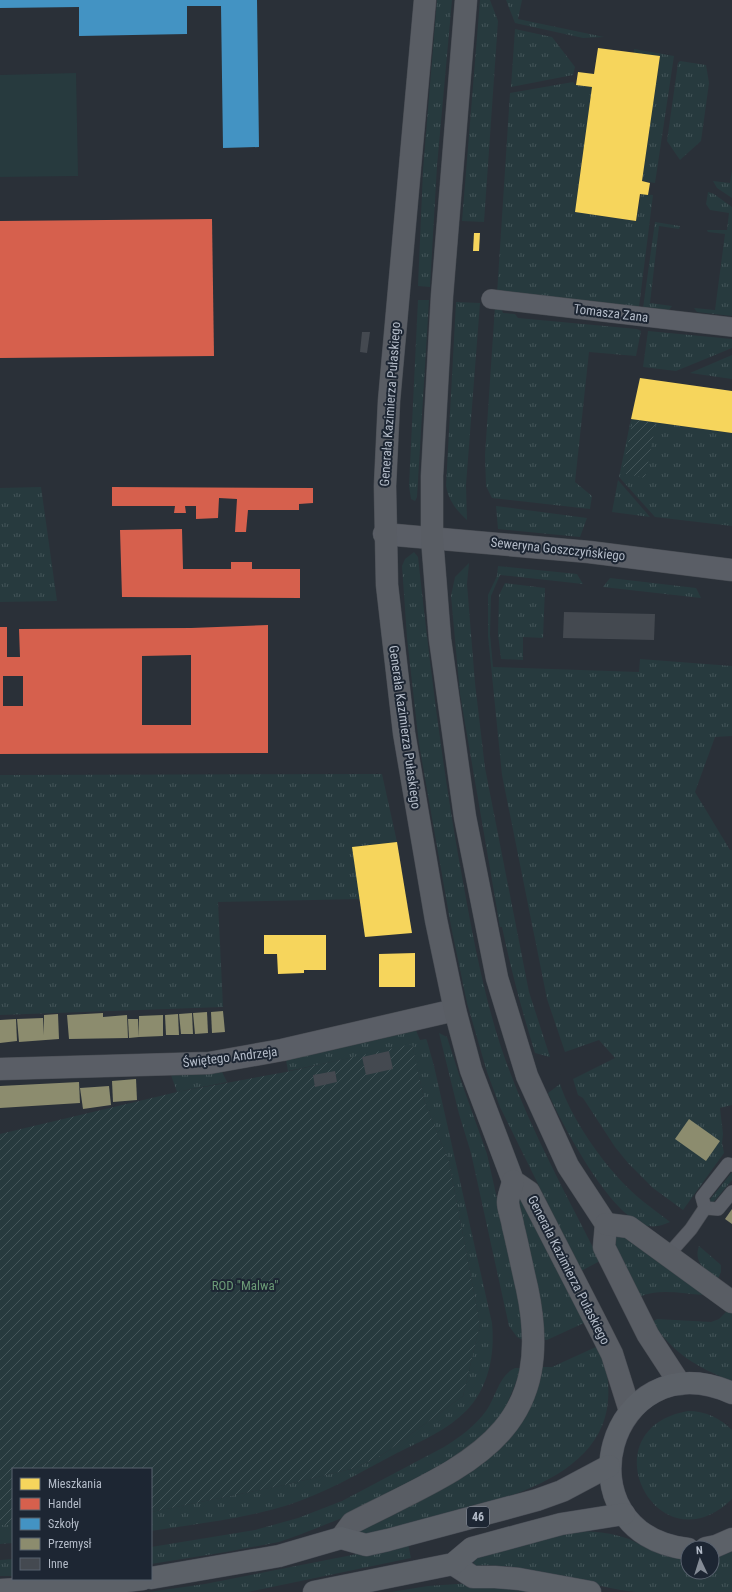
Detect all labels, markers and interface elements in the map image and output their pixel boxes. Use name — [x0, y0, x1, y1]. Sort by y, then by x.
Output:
street label: Tomasza Zana — [573, 301, 649, 325]
street label: Generała Kazimierza Pułaskiego — [377, 321, 403, 487]
street label: Seweryna Goszczyńskiego — [490, 534, 626, 564]
street label: Generała Kazimierza Pułaskiego — [386, 644, 424, 810]
street label: Świętego Andrzeja — [182, 1044, 278, 1070]
street label: Generała Kazimierza Pułaskiego — [525, 1193, 613, 1347]
park label: ROD "Malwa" — [212, 1278, 278, 1293]
legend — [12, 1468, 152, 1580]
text: Mieszkania — [48, 1477, 102, 1491]
text: Handel — [48, 1497, 81, 1511]
road number: 46 — [467, 1507, 489, 1527]
text: Szkoły — [48, 1517, 79, 1531]
text: Przemysł — [48, 1537, 92, 1551]
north arrow — [680, 1540, 720, 1580]
text: N — [696, 1544, 703, 1557]
text: Inne — [48, 1557, 69, 1571]

